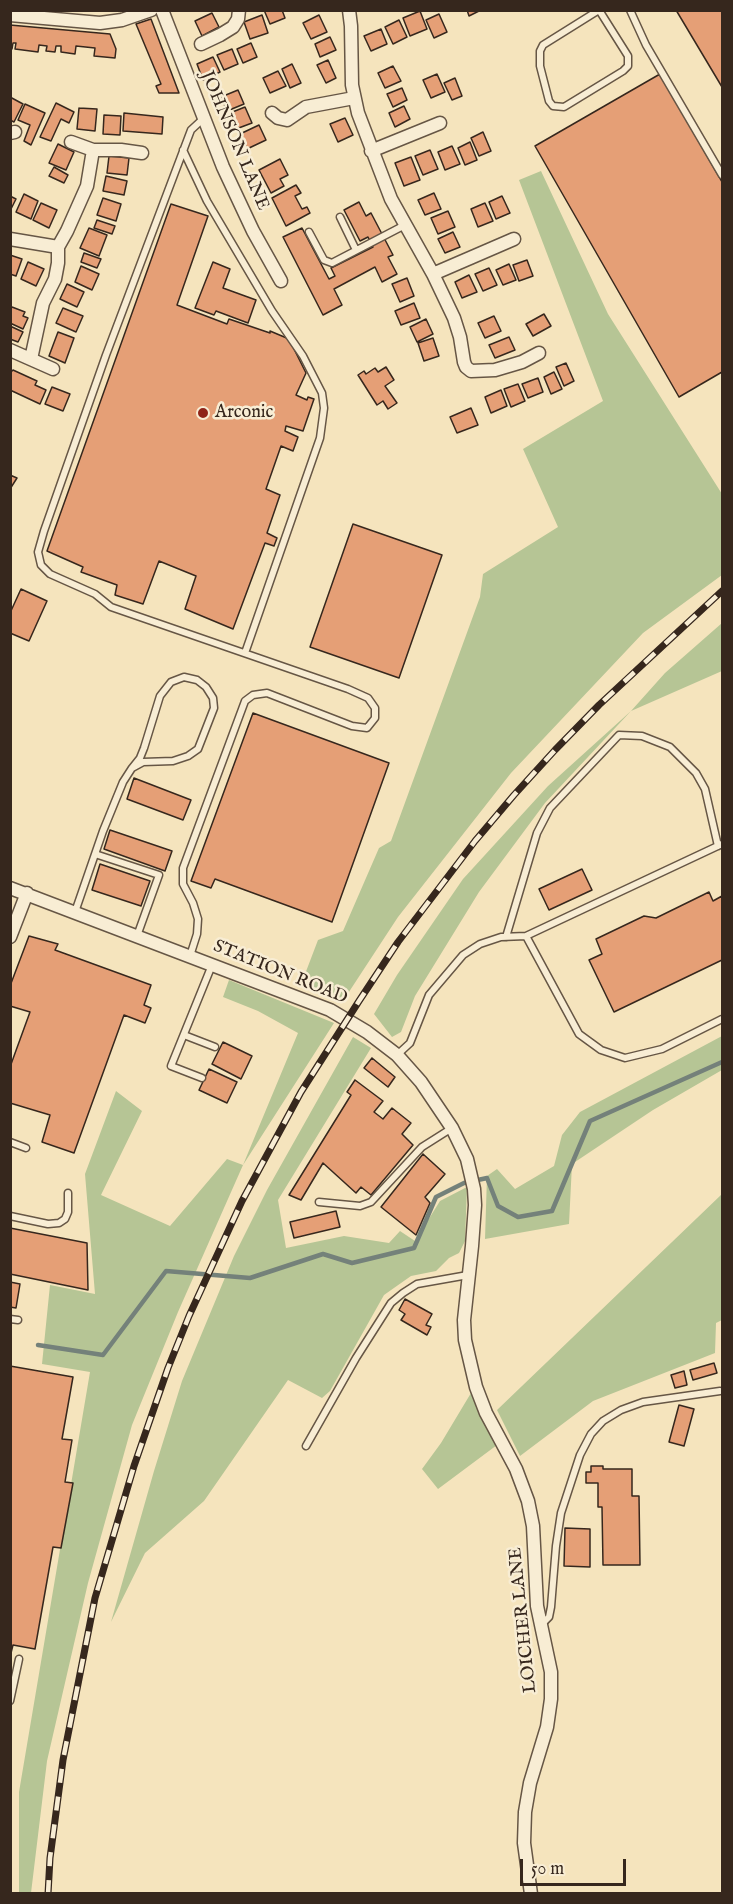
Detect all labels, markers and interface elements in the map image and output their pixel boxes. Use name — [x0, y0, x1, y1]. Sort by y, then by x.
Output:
street label: JOHNSON LANE — [195, 68, 273, 214]
place label: Arconic — [215, 402, 273, 424]
marker: Arconic — [196, 406, 210, 420]
street label: STATION ROAD — [210, 936, 350, 1010]
street label: LOICHER LANE — [506, 1546, 542, 1694]
scale bar — [523, 1847, 630, 1885]
text: 50 m — [531, 1858, 564, 1881]

